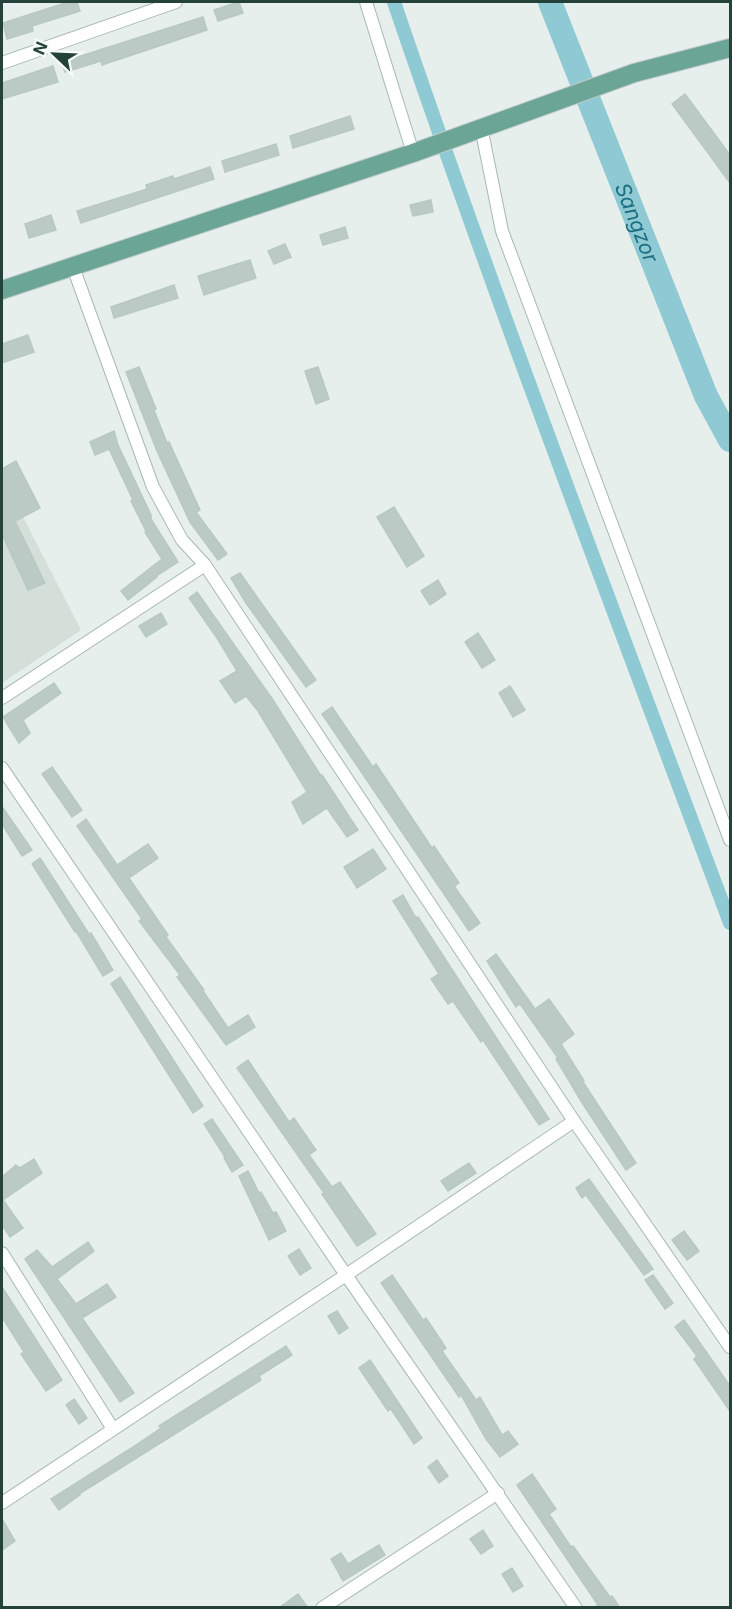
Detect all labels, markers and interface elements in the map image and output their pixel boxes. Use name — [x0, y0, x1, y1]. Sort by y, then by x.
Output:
north arrow — [24, 24, 84, 84]
text: N — [29, 39, 52, 58]
water label: Sangzor — [610, 179, 665, 267]

